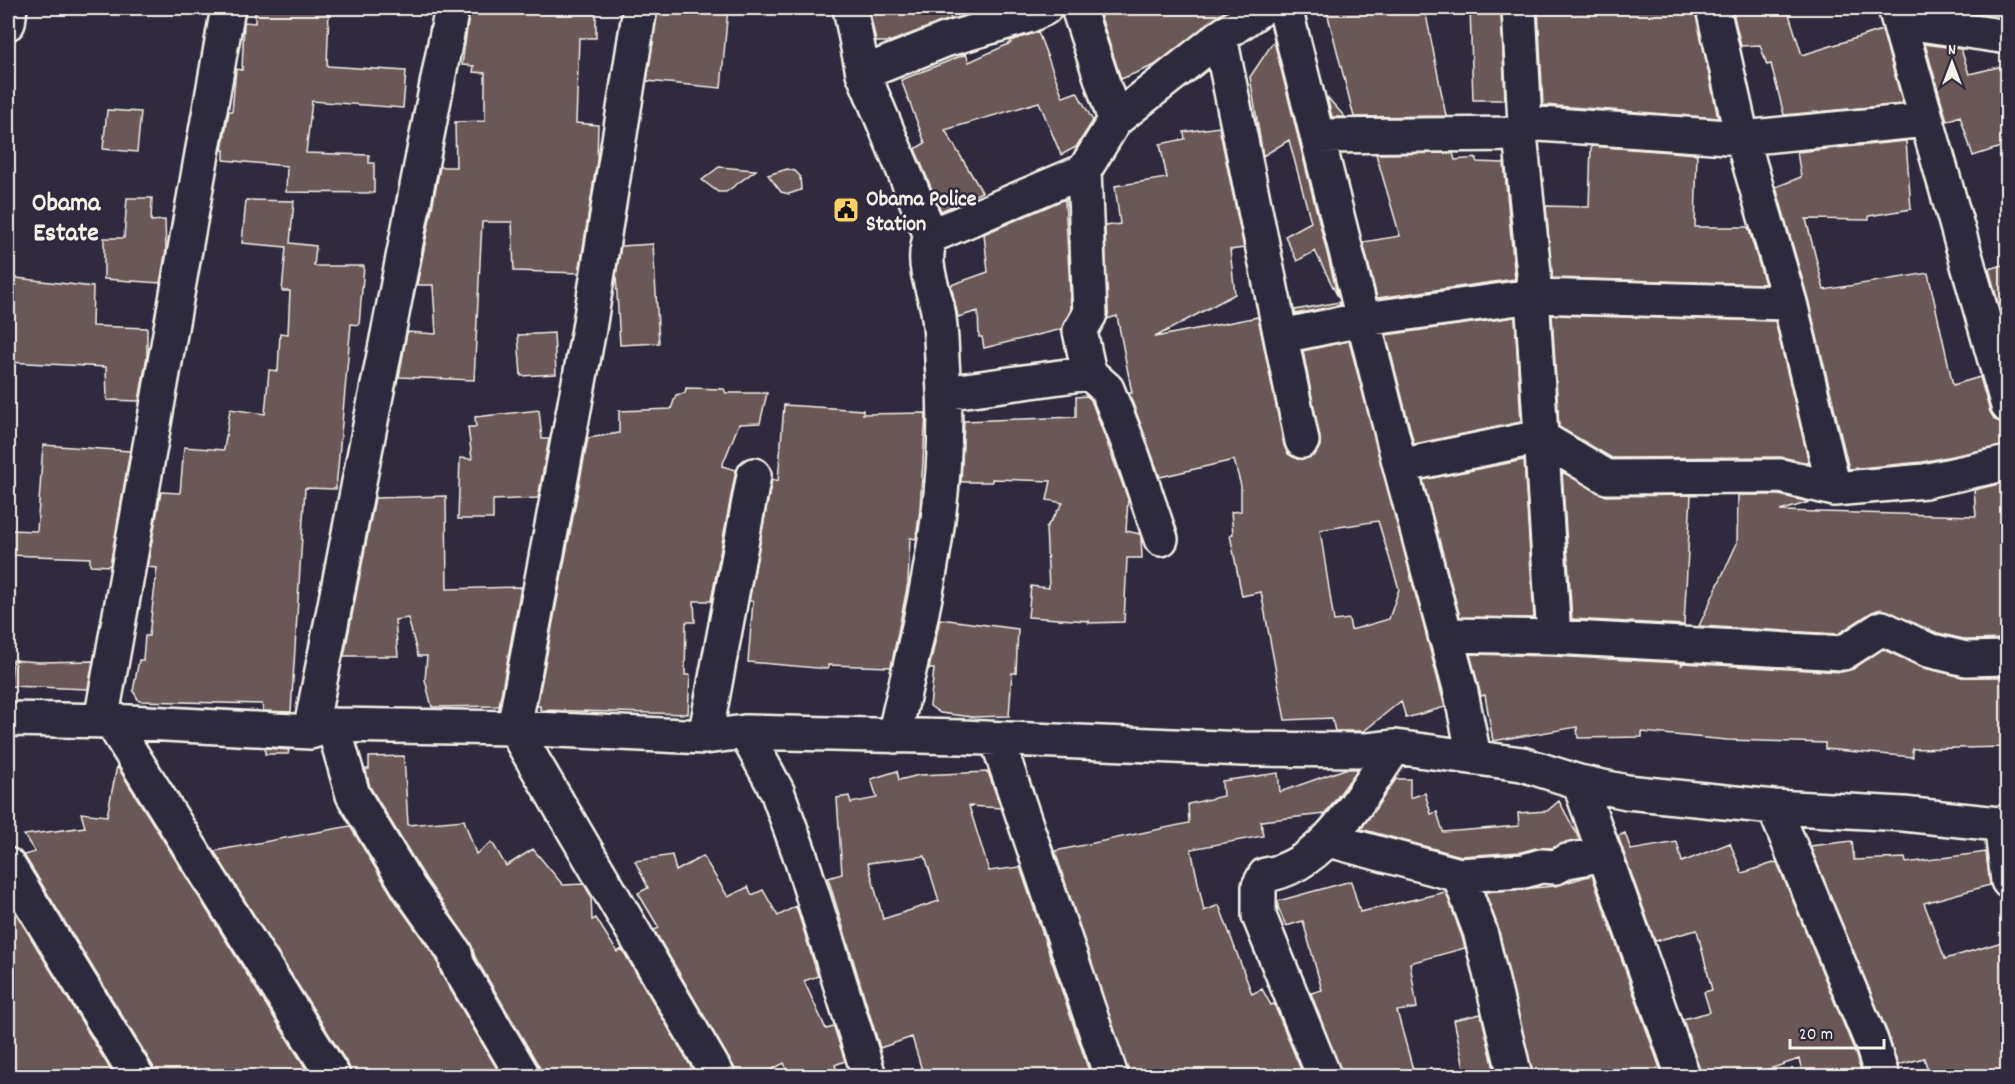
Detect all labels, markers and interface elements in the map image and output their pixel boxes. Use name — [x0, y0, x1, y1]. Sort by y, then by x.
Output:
north arrow — [1922, 33, 1982, 93]
text: N — [1948, 39, 1956, 62]
place label: Obama Police Station — [866, 185, 977, 241]
district label: Obama Estate — [32, 186, 101, 253]
public building icon: Obama Police Station — [831, 195, 861, 225]
scale bar — [1790, 1012, 1884, 1050]
text: 20 m — [1799, 1023, 1833, 1048]

